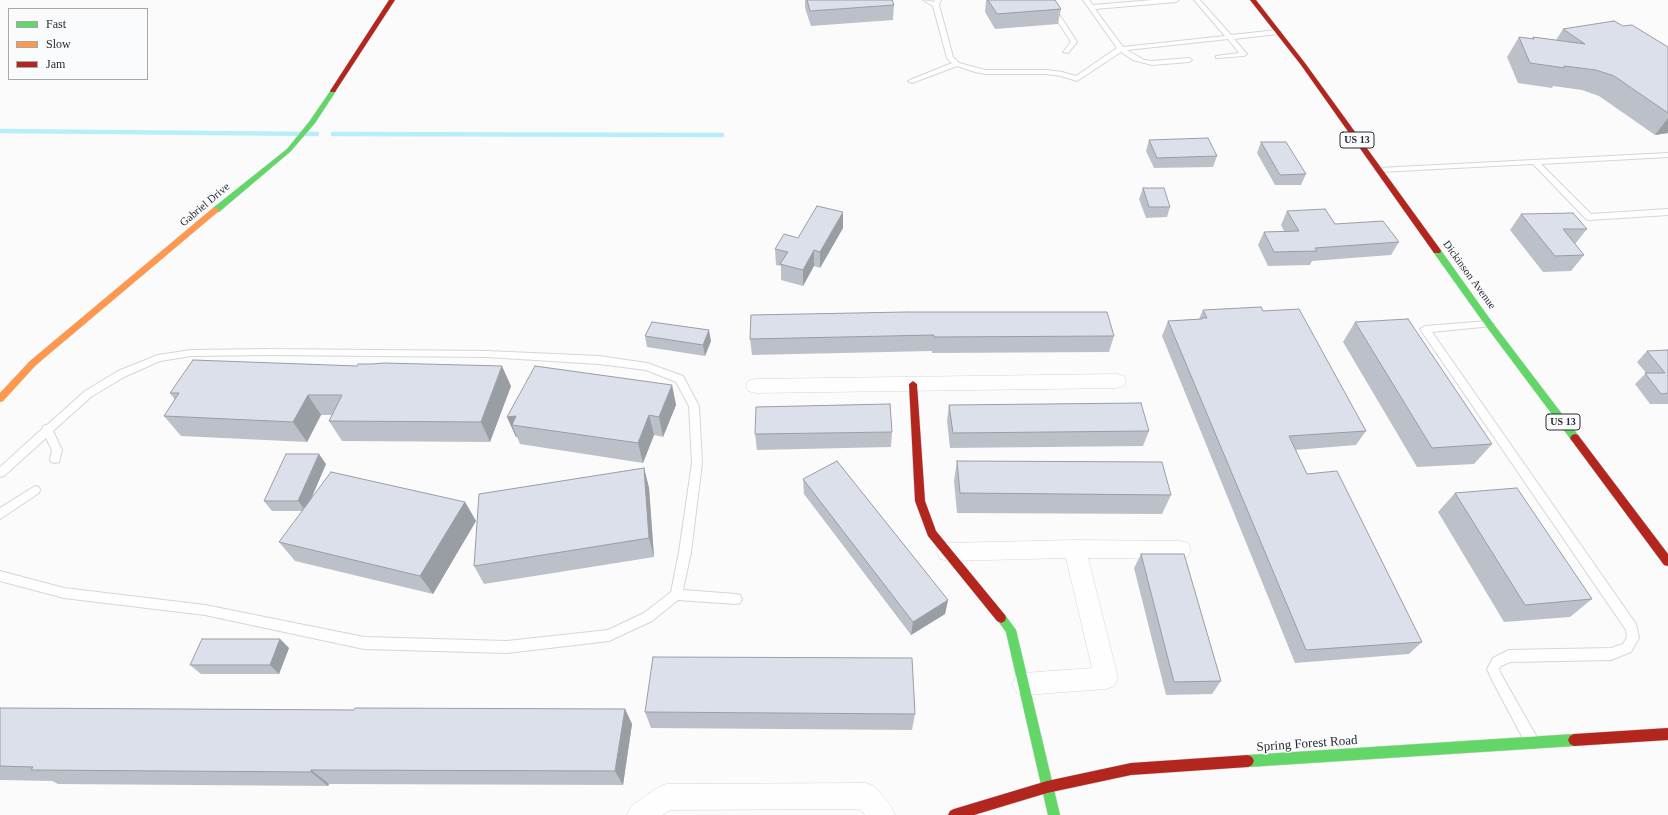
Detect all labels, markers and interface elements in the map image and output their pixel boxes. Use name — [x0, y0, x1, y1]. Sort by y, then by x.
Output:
legend — [8, 8, 148, 80]
text: Fast — [46, 17, 66, 31]
text: Slow — [46, 37, 71, 51]
text: Jam — [46, 57, 65, 71]
road number: US 13 — [1340, 132, 1374, 148]
street label: Gabriel Drive — [177, 180, 233, 230]
street label: Dickinson Avenue — [1440, 238, 1498, 312]
road number: US 13 — [1546, 414, 1580, 430]
street label: Spring Forest Road — [1256, 733, 1358, 755]

